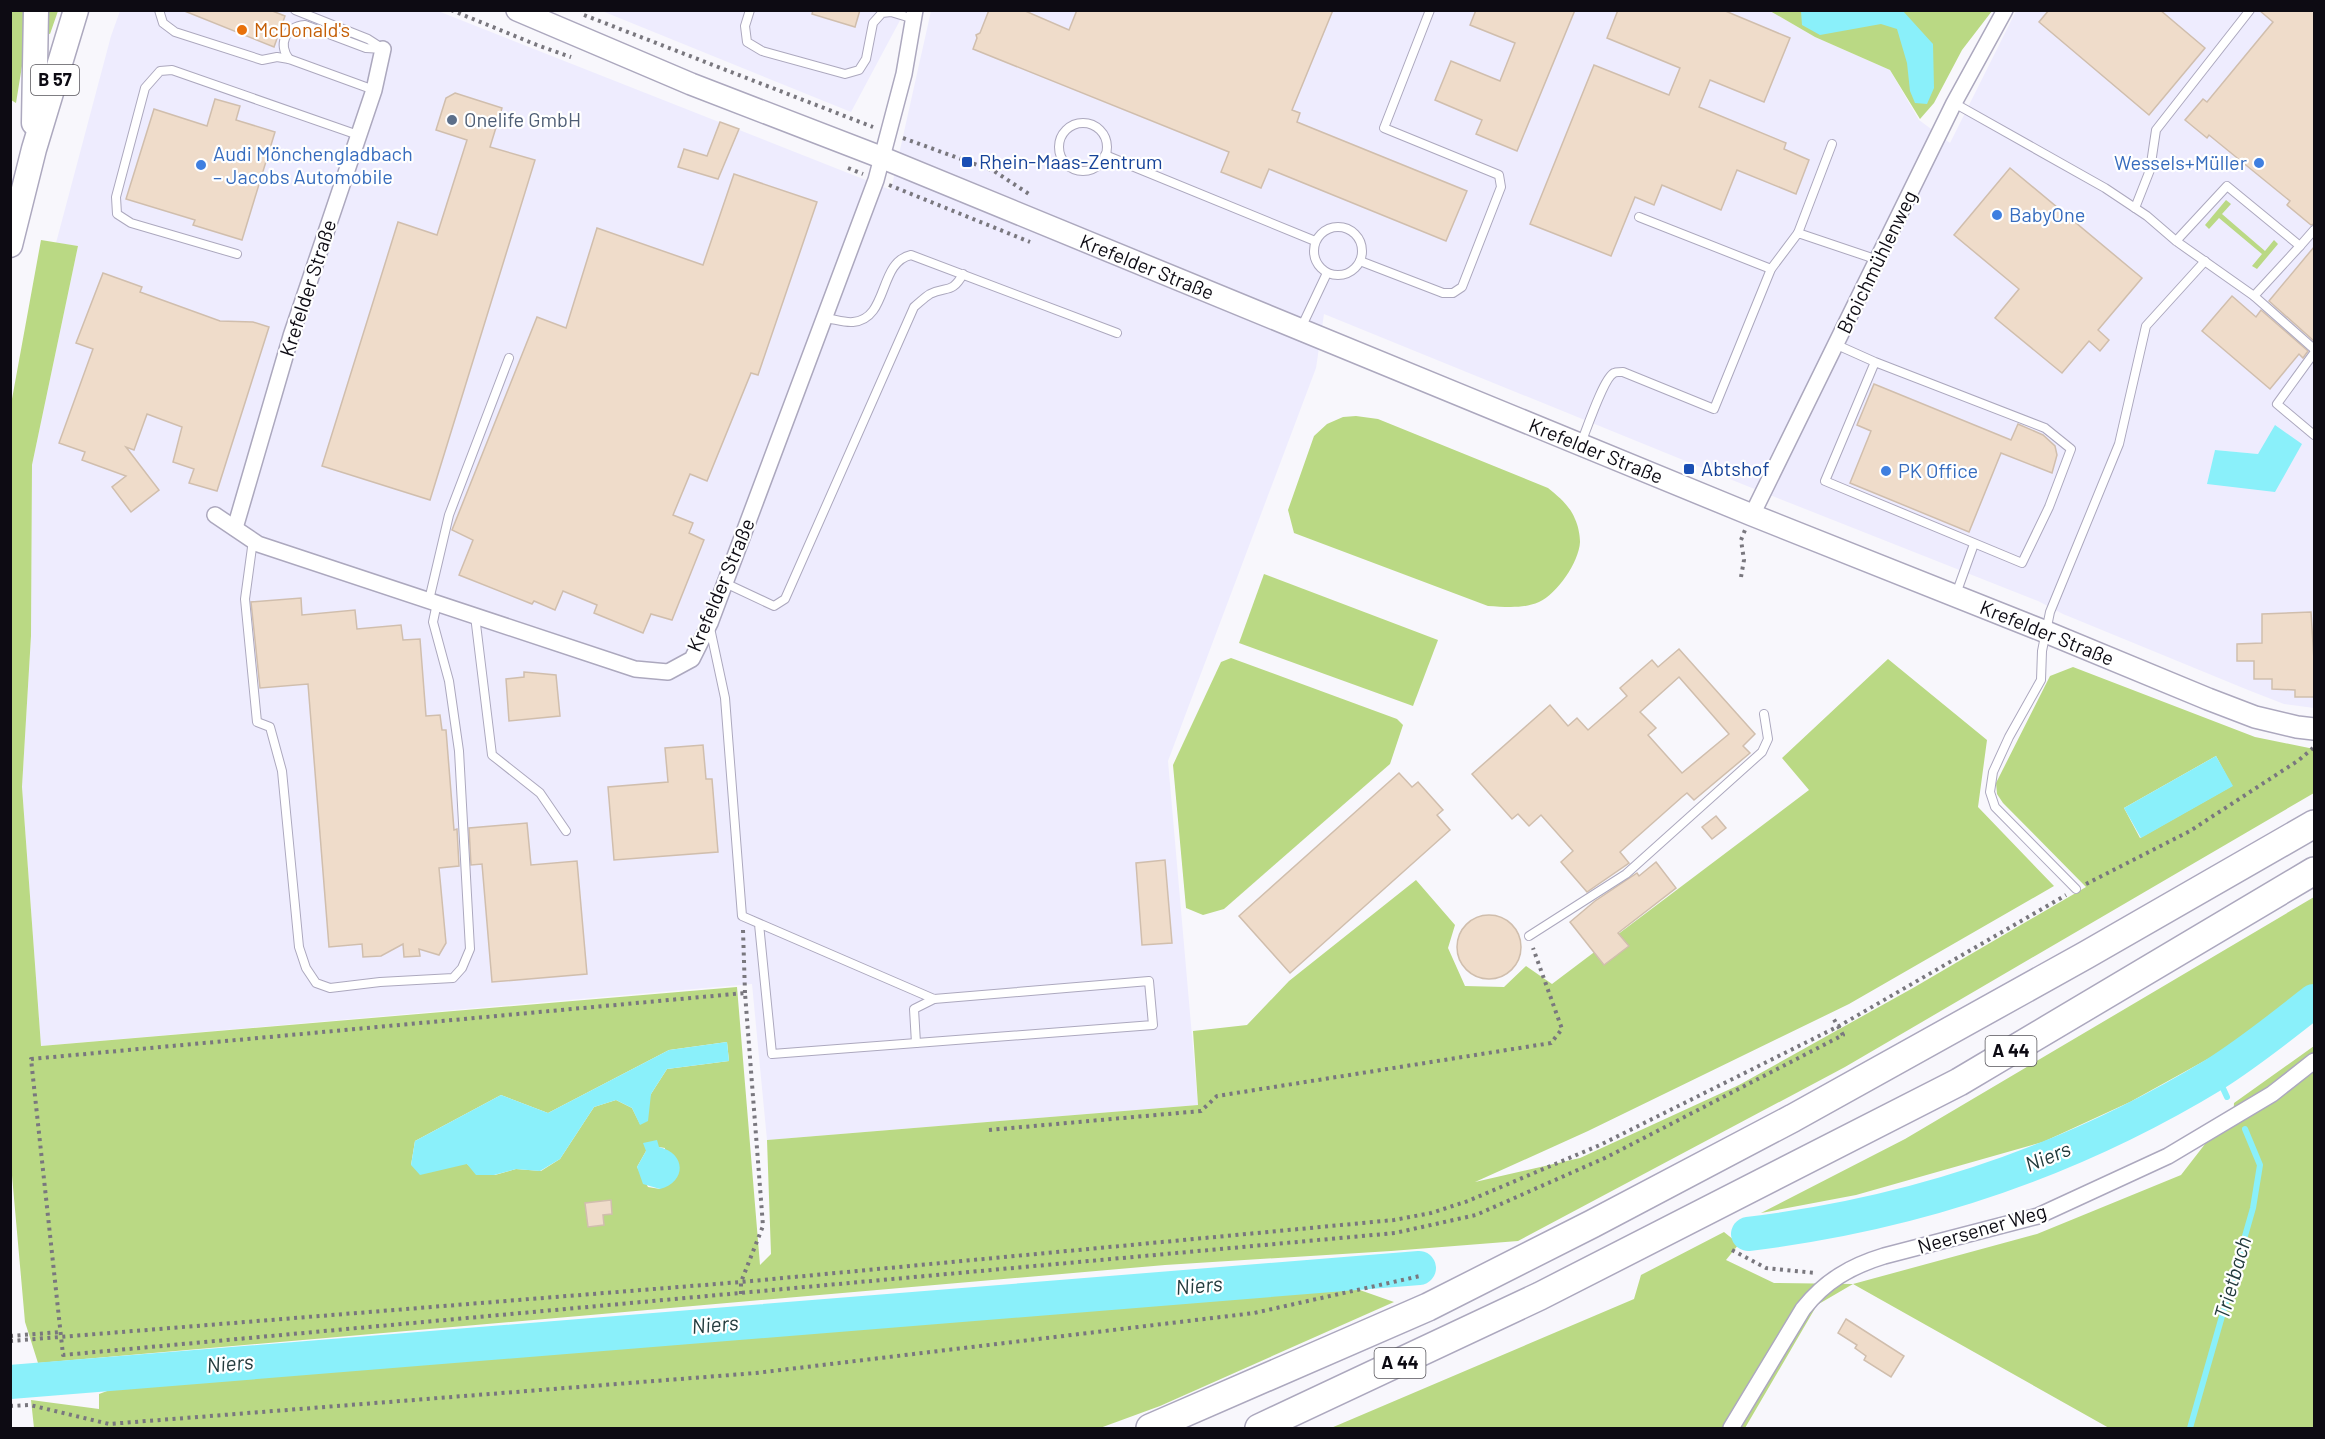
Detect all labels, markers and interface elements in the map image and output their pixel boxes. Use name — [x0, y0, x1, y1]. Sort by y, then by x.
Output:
place label: McDonald's — [254, 17, 350, 41]
marker: McDonald's — [235, 23, 249, 37]
road number: B 57 — [31, 65, 79, 95]
place label: Onelife GmbH — [464, 107, 581, 131]
marker: Onelife GmbH — [445, 113, 459, 127]
place label: Audi Mönchengladbach – Jacobs Automobile — [213, 141, 413, 188]
place label: Rhein-Maas-Zentrum — [979, 149, 1163, 173]
place label: Wessels+Müller — [2114, 150, 2247, 174]
marker: Rhein-Maas-Zentrum — [960, 155, 974, 169]
marker: Wessels+Müller — [2252, 156, 2266, 170]
marker: Audi Mönchengladbach – Jacobs Automobile — [194, 158, 208, 172]
street label: Broichmühlenweg — [1831, 186, 1921, 337]
place label: BabyOne — [2009, 202, 2085, 226]
marker: BabyOne — [1990, 208, 2004, 222]
street label: Krefelder Straße — [274, 216, 340, 359]
street label: Krefelder Straße — [1077, 228, 1218, 304]
street label: Krefelder Straße — [1526, 412, 1667, 488]
place label: Abtshof — [1701, 456, 1770, 480]
place label: PK Office — [1898, 458, 1978, 482]
marker: Abtshof — [1682, 462, 1696, 476]
marker: PK Office — [1879, 464, 1893, 478]
street label: Krefelder Straße — [681, 514, 759, 655]
street label: Krefelder Straße — [1977, 594, 2118, 670]
road number: A 44 — [1986, 1036, 2036, 1066]
water label: Niers — [2021, 1135, 2074, 1176]
street label: Neersener Weg — [1915, 1198, 2049, 1258]
water label: Trietbach — [2208, 1233, 2255, 1322]
water label: Niers — [1174, 1270, 1224, 1299]
water label: Niers — [690, 1309, 740, 1338]
water label: Niers — [205, 1348, 255, 1377]
road number: A 44 — [1374, 1348, 1426, 1378]

